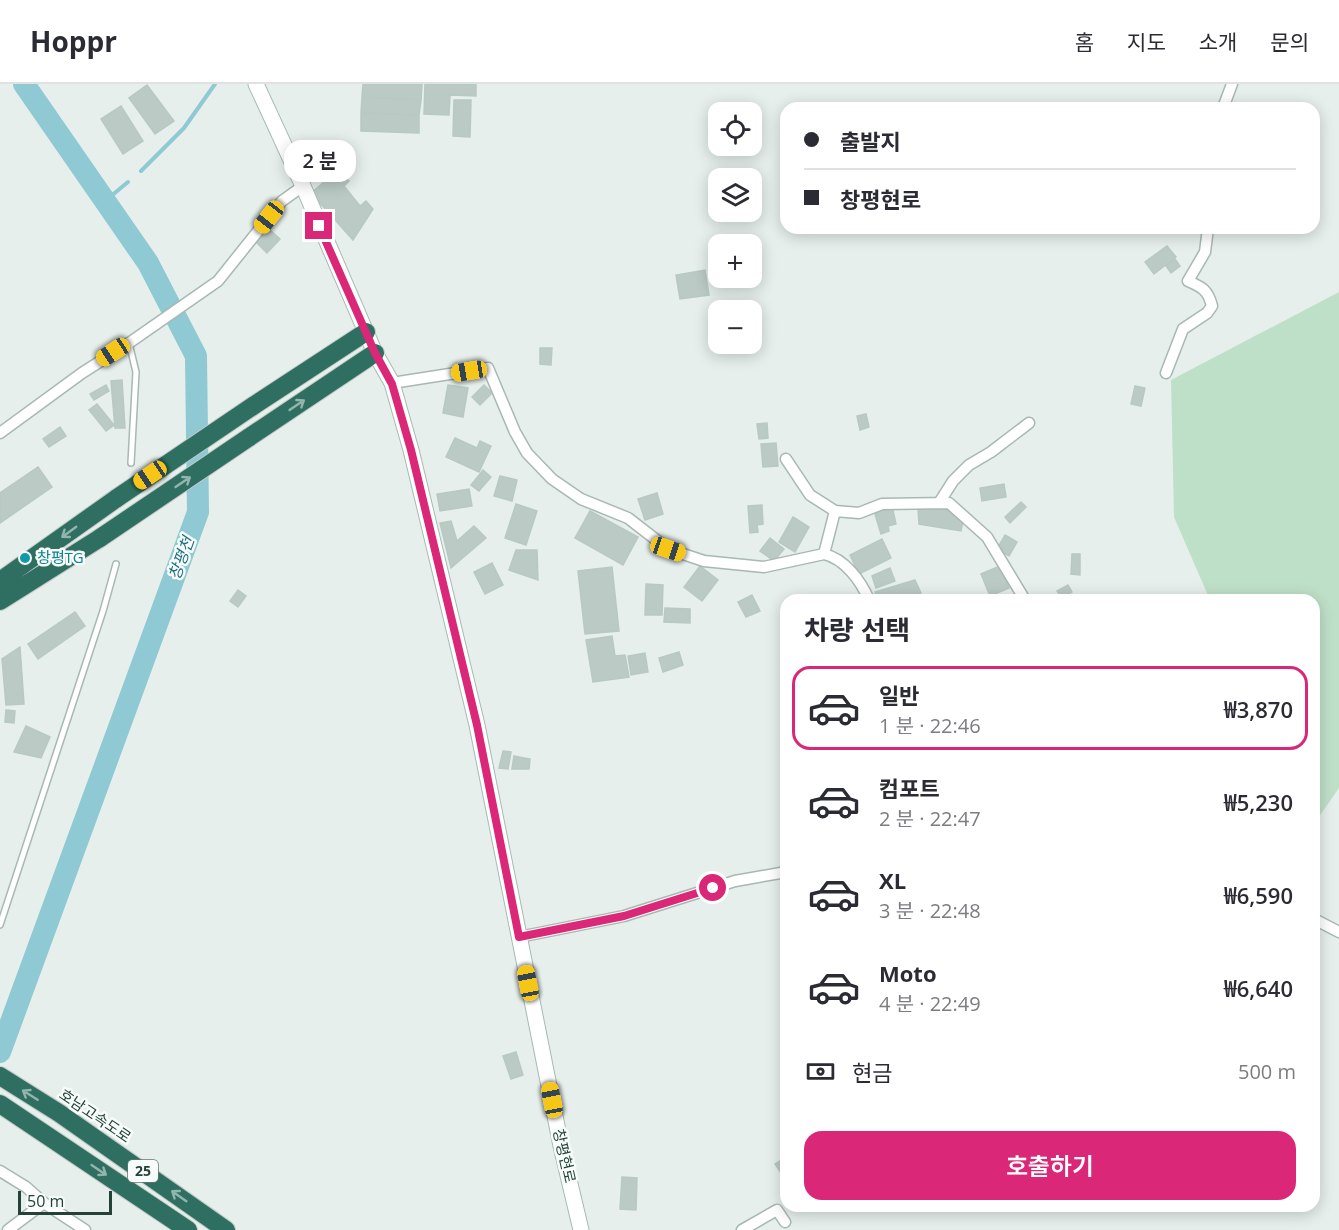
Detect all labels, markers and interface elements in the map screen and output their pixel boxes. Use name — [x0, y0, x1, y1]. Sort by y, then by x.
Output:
text: Hoppr — [30, 22, 117, 60]
text: 홈 — [1075, 28, 1094, 56]
text: 지도 — [1127, 28, 1166, 56]
text: 소개 — [1199, 28, 1237, 56]
text: 문의 — [1270, 28, 1309, 56]
map controls — [708, 102, 762, 354]
button: locate — [708, 102, 762, 156]
text: 출발지 — [840, 126, 901, 156]
callout: 2 분 — [283, 139, 355, 181]
text: 2 분 — [302, 147, 338, 174]
button: layers — [708, 168, 762, 222]
text: 창평현로 — [840, 184, 921, 214]
car — [251, 197, 287, 237]
route end — [305, 212, 332, 239]
button: + — [708, 234, 762, 288]
button: − — [708, 300, 762, 354]
car — [93, 335, 133, 369]
car — [450, 359, 488, 383]
one-way arrow — [288, 399, 305, 411]
car — [130, 457, 170, 493]
one-way arrow — [175, 475, 192, 488]
one-way arrow — [62, 526, 78, 538]
water label: 창평천 — [163, 531, 200, 583]
car — [648, 535, 688, 563]
place label: 창평TG — [37, 547, 84, 567]
marker: 창평TG — [18, 551, 32, 565]
text: 차량 선택 — [804, 611, 910, 648]
text: 일반 — [879, 680, 919, 710]
icon: car — [807, 681, 861, 735]
text: ₩3,870 — [1224, 694, 1293, 724]
text: 1 분 · 22:46 — [879, 712, 981, 739]
text: 컴포트 — [879, 773, 940, 803]
icon: car — [807, 774, 861, 828]
text: ₩5,230 — [1224, 787, 1293, 817]
text: 2 분 · 22:47 — [879, 805, 981, 832]
text: XL — [879, 865, 906, 895]
icon: car — [807, 867, 861, 921]
route start — [699, 874, 726, 901]
text: ₩6,590 — [1224, 880, 1293, 910]
text: 3 분 · 22:48 — [879, 897, 981, 924]
text: Moto — [879, 958, 937, 988]
icon: car — [807, 960, 861, 1014]
car — [516, 964, 540, 1002]
text: ₩6,640 — [1224, 973, 1293, 1003]
text: 4 분 · 22:49 — [879, 990, 981, 1017]
icon: cash — [804, 1055, 837, 1088]
text: 현금 — [852, 1057, 892, 1087]
text: 500 m — [1238, 1058, 1296, 1085]
car — [540, 1081, 564, 1119]
street label: 호남고속도로 — [56, 1084, 135, 1147]
one-way arrow — [21, 1088, 38, 1101]
street label: 창평현로 — [549, 1127, 581, 1185]
button: 호출하기 — [804, 1131, 1296, 1200]
road number: 25 — [128, 1160, 158, 1182]
one-way arrow — [90, 1163, 107, 1176]
scale bar — [18, 1188, 112, 1216]
text: 50 m — [27, 1190, 64, 1212]
one-way arrow — [171, 1190, 187, 1202]

